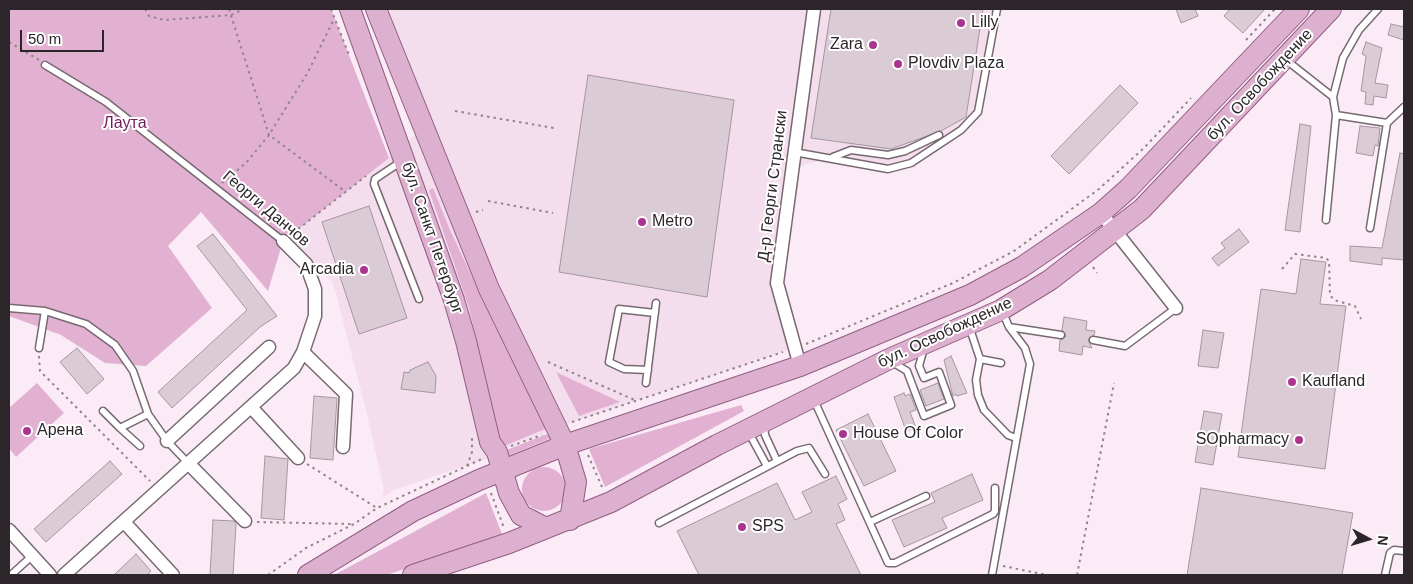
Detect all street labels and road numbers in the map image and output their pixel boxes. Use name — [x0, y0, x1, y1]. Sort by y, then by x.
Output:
street label: бул. Освобождение — [1203, 25, 1317, 145]
street label: Д-р Георги Странски — [754, 109, 792, 263]
street label: бул. Санкт Петербург — [397, 160, 467, 316]
street label: Георги Данчов — [219, 167, 313, 251]
street label: бул. Освобождение — [875, 293, 1015, 373]

